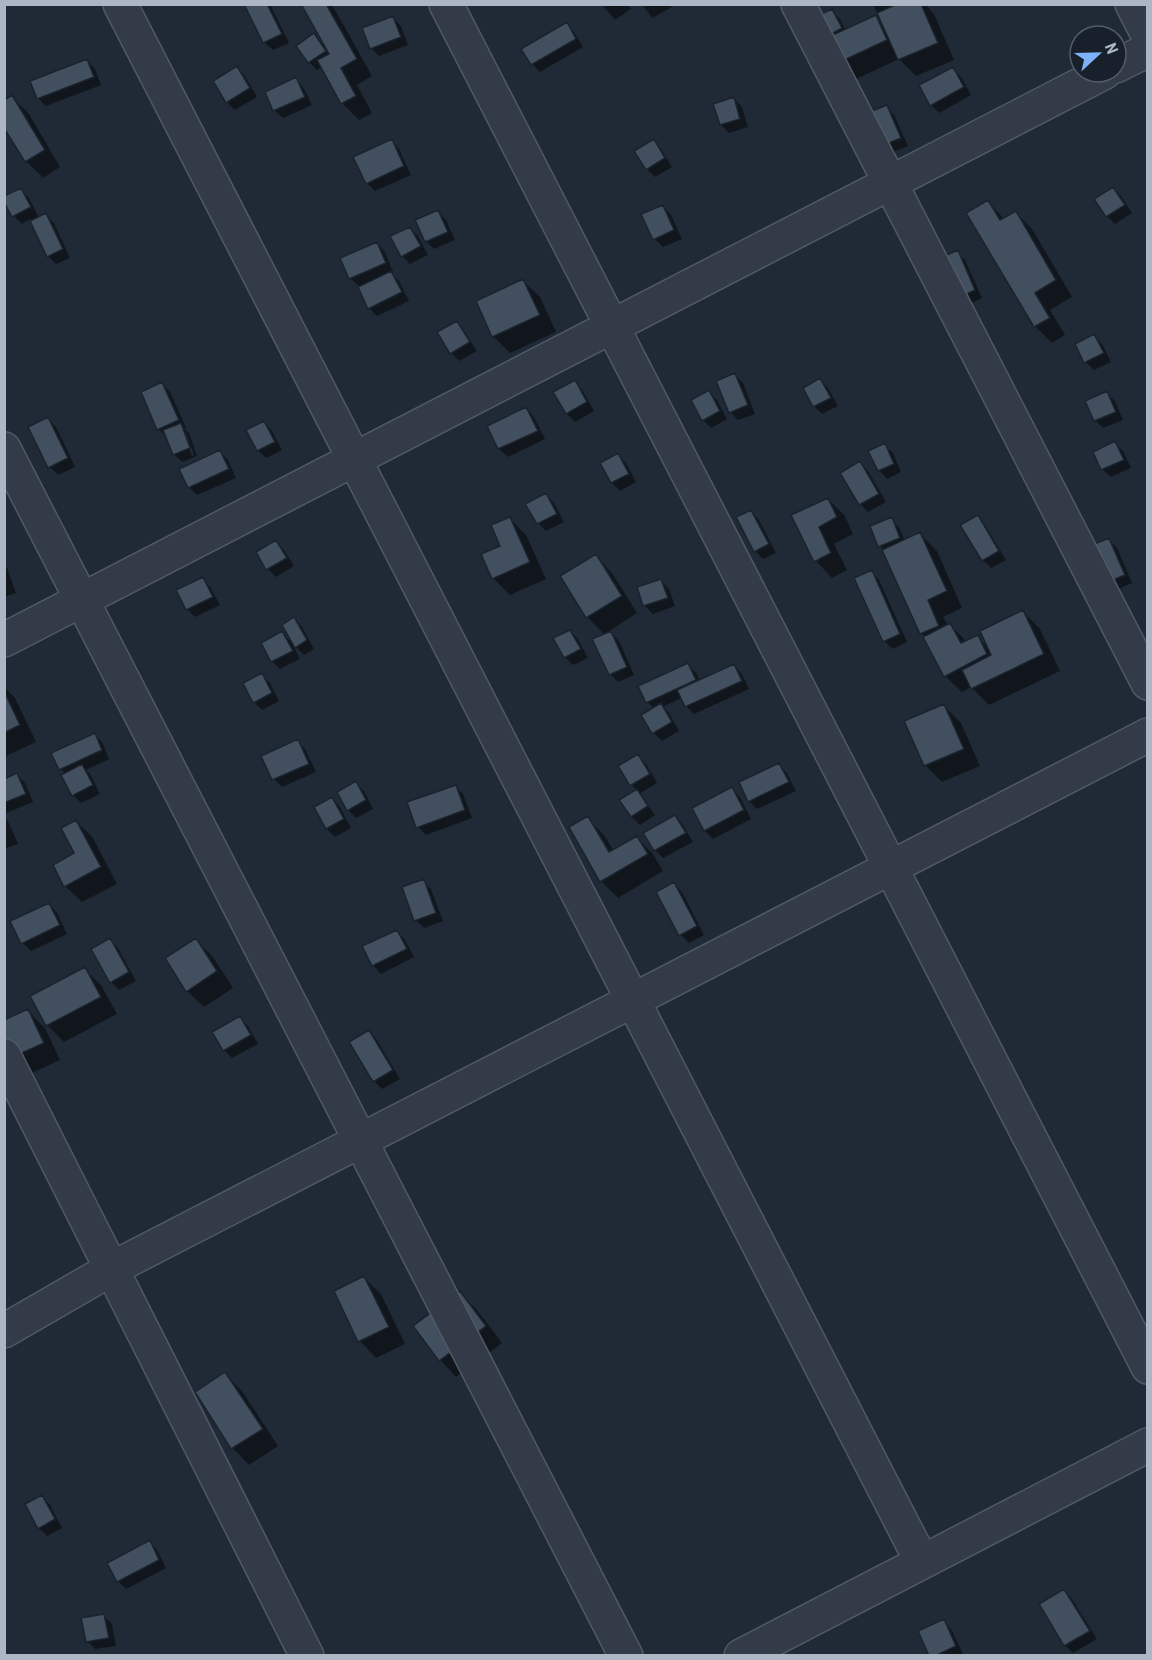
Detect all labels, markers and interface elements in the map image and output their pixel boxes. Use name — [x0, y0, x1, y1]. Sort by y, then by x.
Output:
north arrow — [1068, 24, 1128, 84]
text: N — [1101, 40, 1122, 57]

